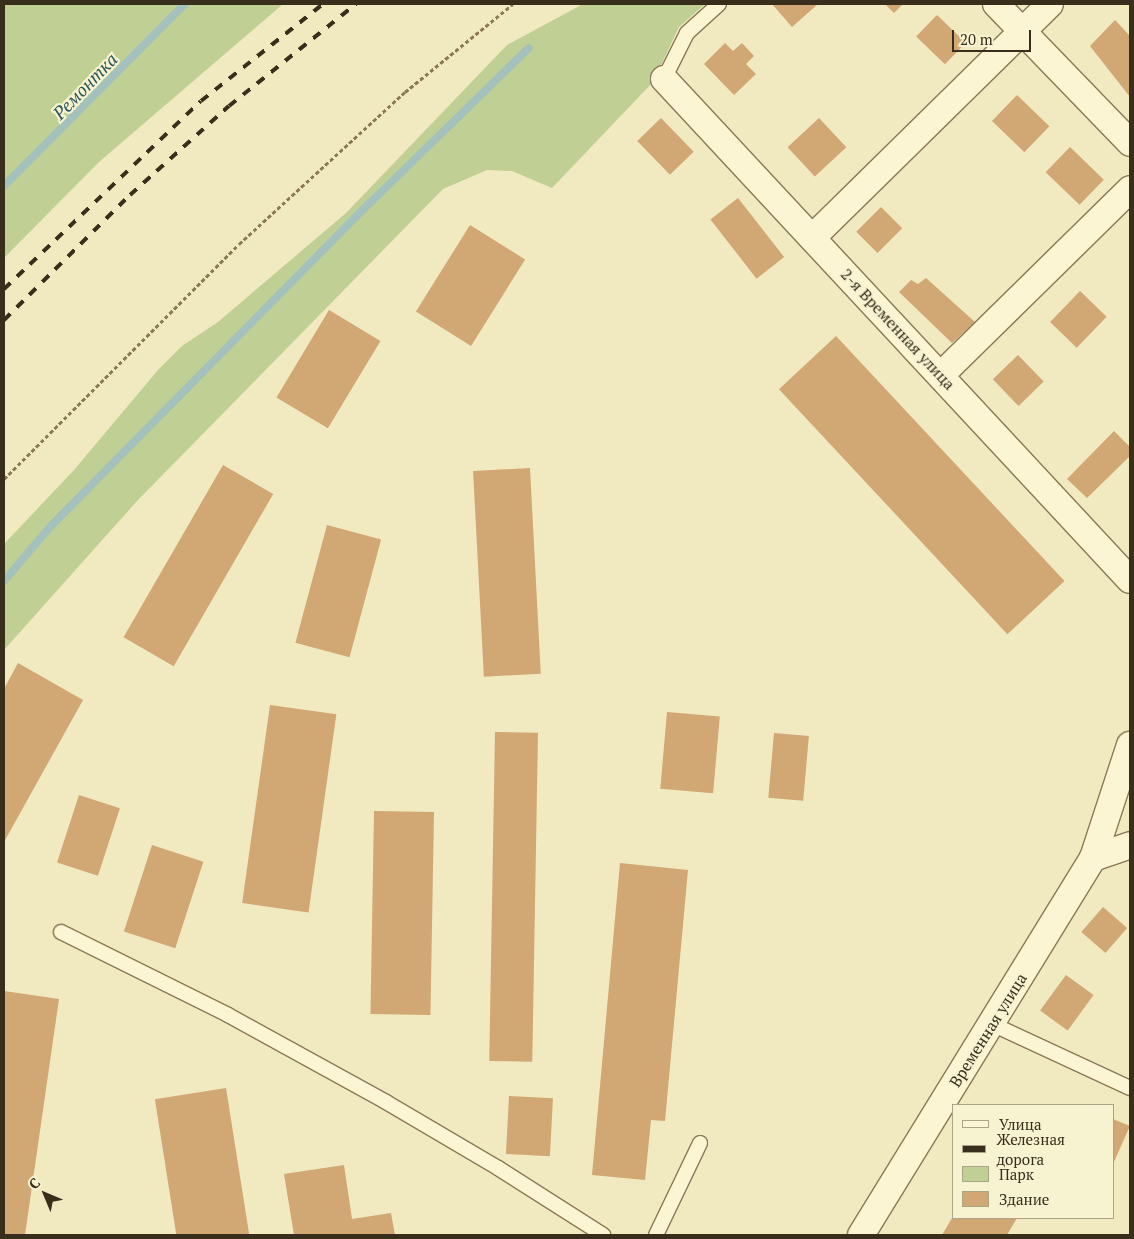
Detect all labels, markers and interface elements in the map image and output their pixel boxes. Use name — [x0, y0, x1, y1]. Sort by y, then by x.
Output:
scale bar — [954, 20, 1033, 52]
text: 20 m — [960, 29, 993, 49]
water label: Ремонтка — [48, 48, 122, 124]
street label: 2-я Временная улица — [837, 264, 959, 394]
street label: Временная улица — [945, 969, 1031, 1091]
legend — [952, 1104, 1114, 1219]
text: Улица — [999, 1114, 1042, 1134]
text: Железная дорога — [996, 1129, 1065, 1169]
text: Парк — [999, 1164, 1034, 1184]
north arrow — [20, 1169, 70, 1219]
text: С — [24, 1173, 44, 1193]
text: Здание — [999, 1189, 1049, 1209]

